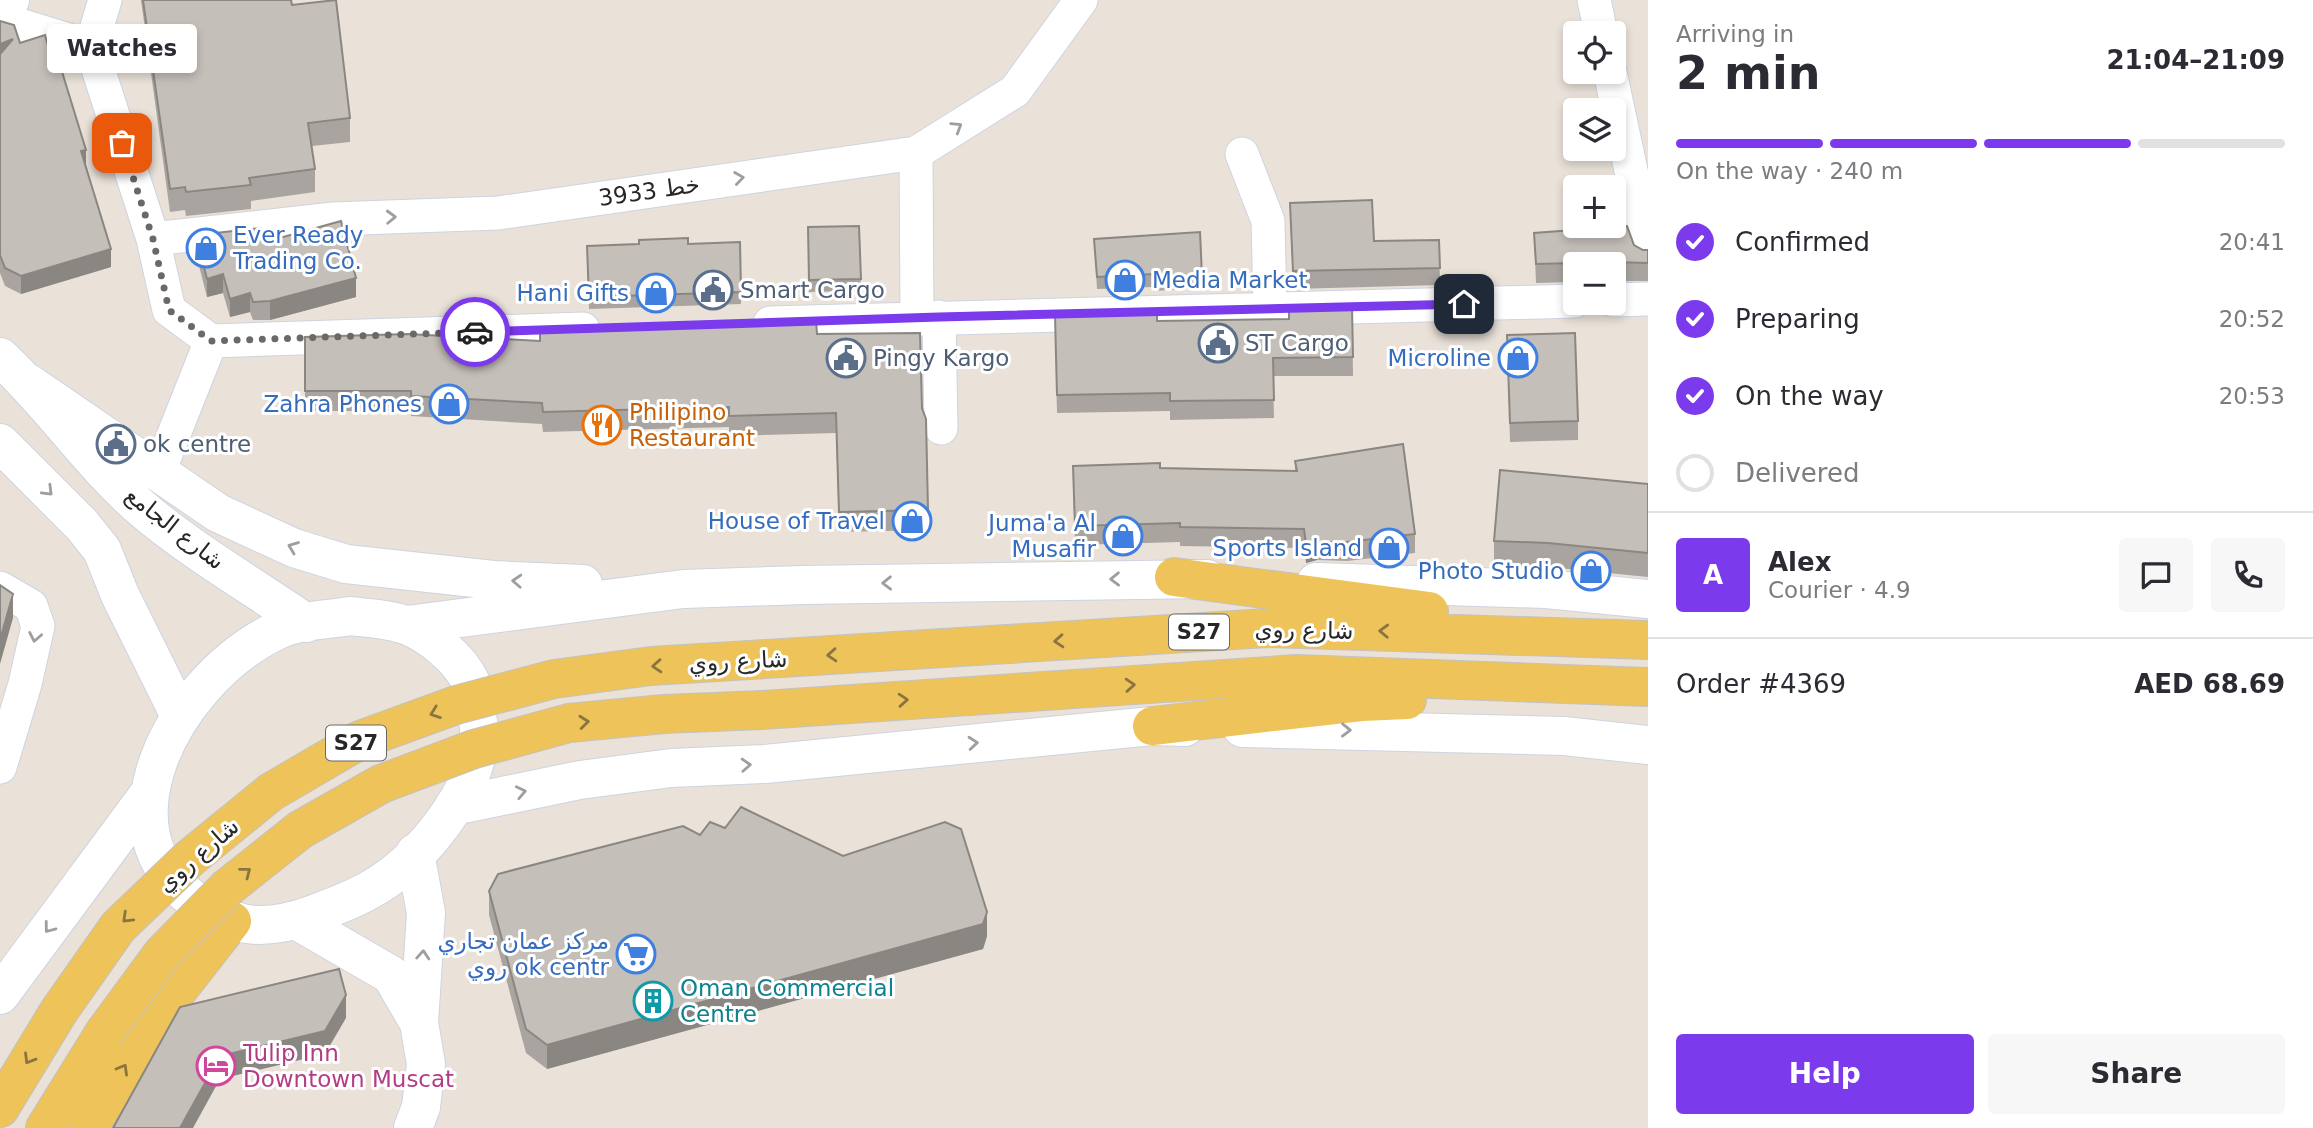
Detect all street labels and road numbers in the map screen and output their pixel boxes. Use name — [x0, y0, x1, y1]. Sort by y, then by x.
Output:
street label: 3933 خط — [597, 171, 701, 211]
street label: شارع الجامع — [120, 481, 230, 575]
road number: S27 — [1169, 614, 1229, 650]
street label: شارع روي — [1254, 616, 1354, 645]
street label: شارع روي — [688, 645, 788, 678]
road number: S27 — [326, 726, 386, 760]
street label: شارع روي — [152, 813, 244, 898]

